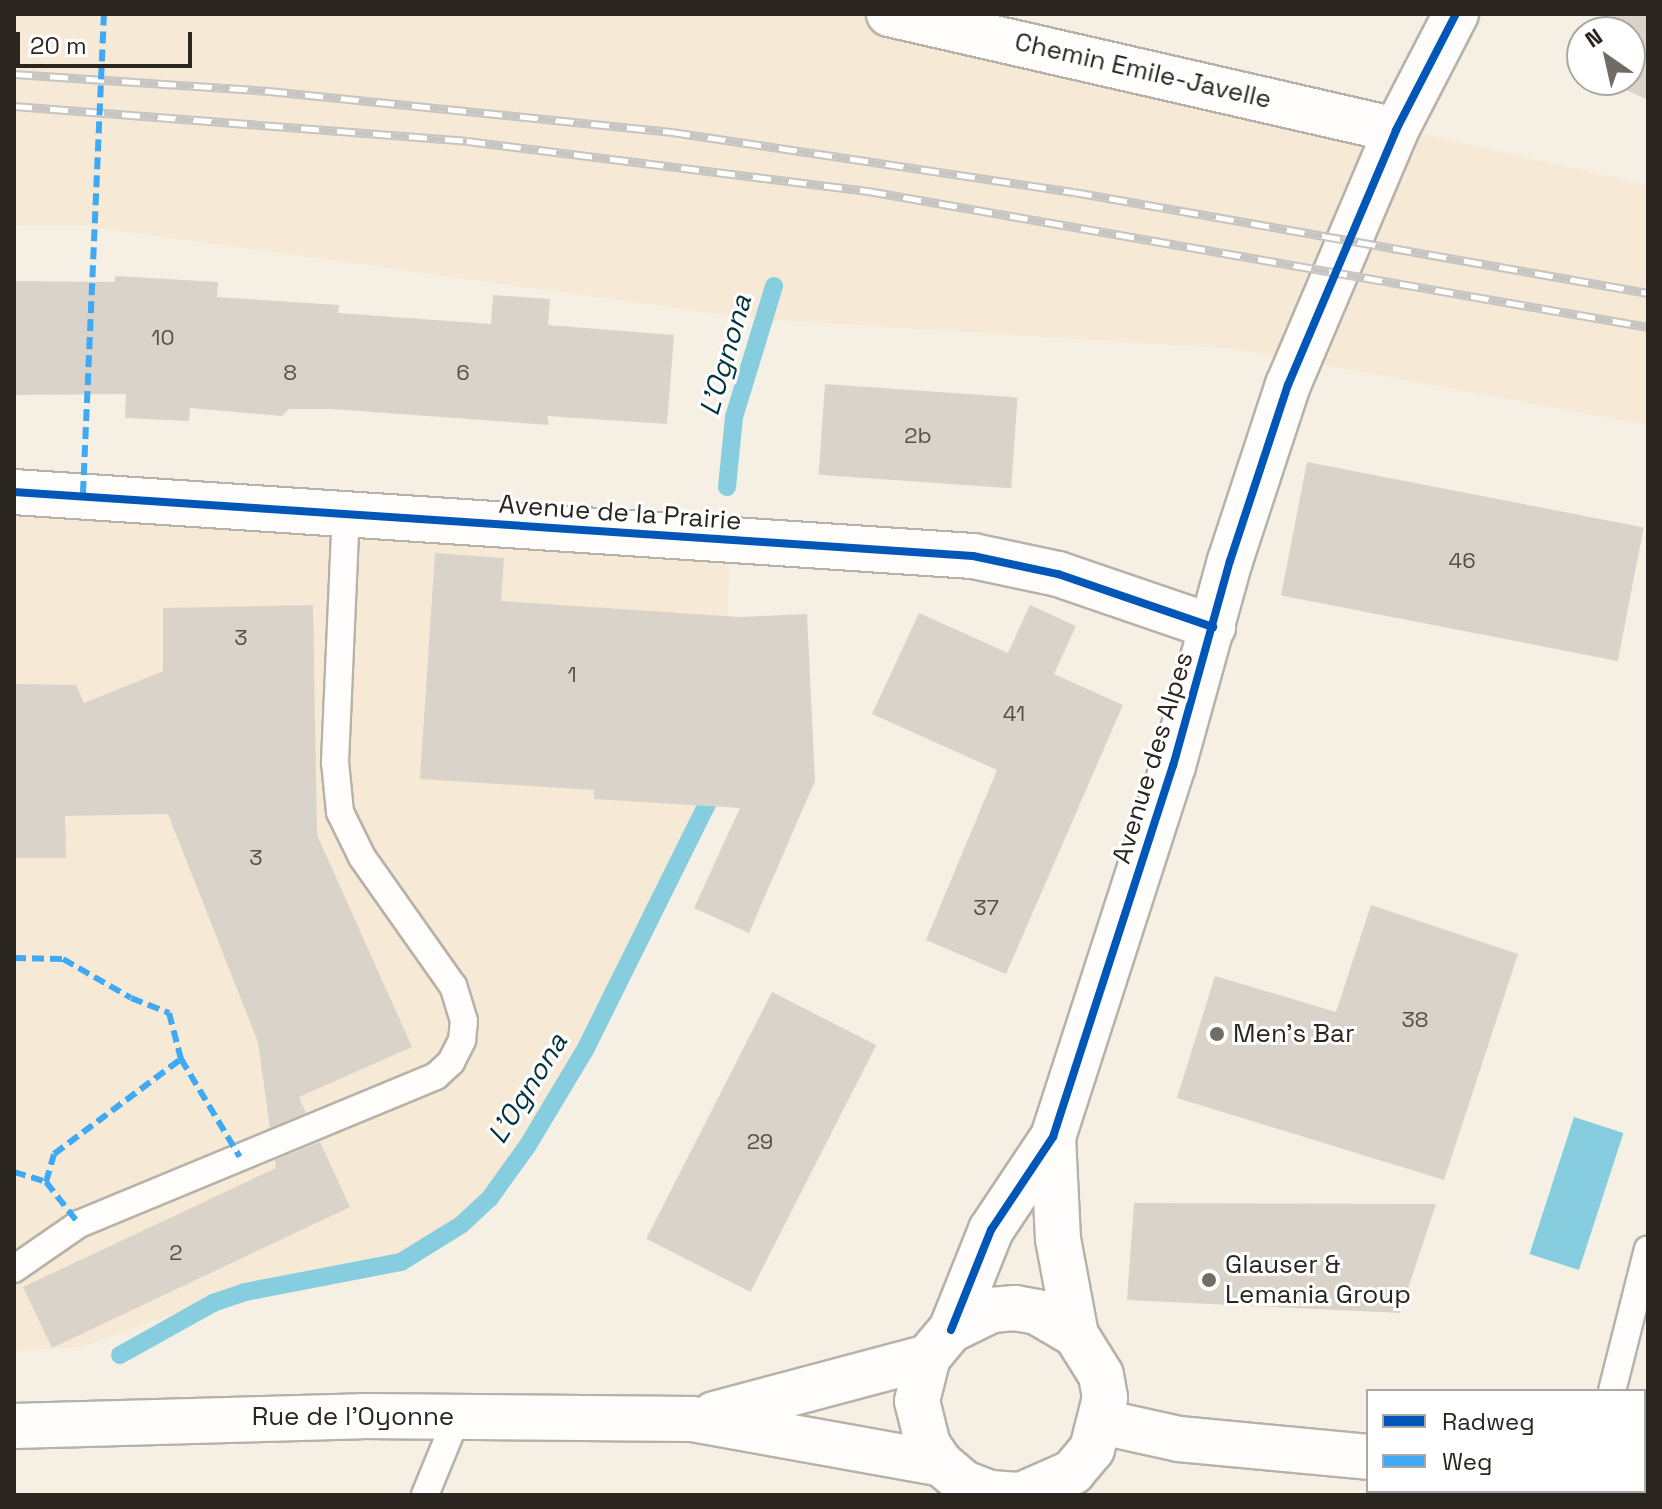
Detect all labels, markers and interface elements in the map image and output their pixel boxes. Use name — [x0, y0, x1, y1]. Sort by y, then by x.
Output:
scale bar — [20, 16, 196, 66]
north arrow — [1566, 16, 1646, 96]
text: N — [1580, 22, 1608, 53]
street label: Chemin Emile-Javelle — [1012, 26, 1274, 116]
text: 20 m — [30, 30, 87, 61]
water label: L'Ognona — [692, 291, 758, 419]
house number: 10 — [151, 325, 175, 351]
house number: 8 — [283, 360, 297, 386]
house number: 6 — [456, 360, 470, 386]
house number: 2b — [904, 423, 932, 449]
street label: Avenue de la Prairie — [498, 489, 742, 537]
house number: 46 — [1448, 548, 1476, 574]
house number: 3 — [234, 625, 248, 651]
street label: Avenue des Alpes — [1106, 648, 1200, 868]
house number: 1 — [567, 662, 577, 688]
house number: 41 — [1003, 701, 1025, 727]
house number: 3 — [249, 845, 263, 871]
house number: 37 — [973, 895, 999, 921]
house number: 38 — [1402, 1007, 1428, 1033]
place label: Men's Bar — [1233, 1018, 1355, 1050]
marker: Men's Bar — [1208, 1025, 1226, 1043]
water label: L'Ognona — [480, 1027, 574, 1149]
house number: 29 — [747, 1129, 773, 1155]
house number: 2 — [169, 1240, 183, 1266]
place label: Glauser & Lemania Group — [1225, 1249, 1411, 1310]
marker: Glauser & Lemania Group — [1200, 1271, 1218, 1289]
legend — [1366, 1389, 1646, 1493]
street label: Rue de l'Oyonne — [252, 1401, 454, 1433]
text: Radweg — [1442, 1406, 1535, 1437]
text: Weg — [1442, 1446, 1492, 1477]

